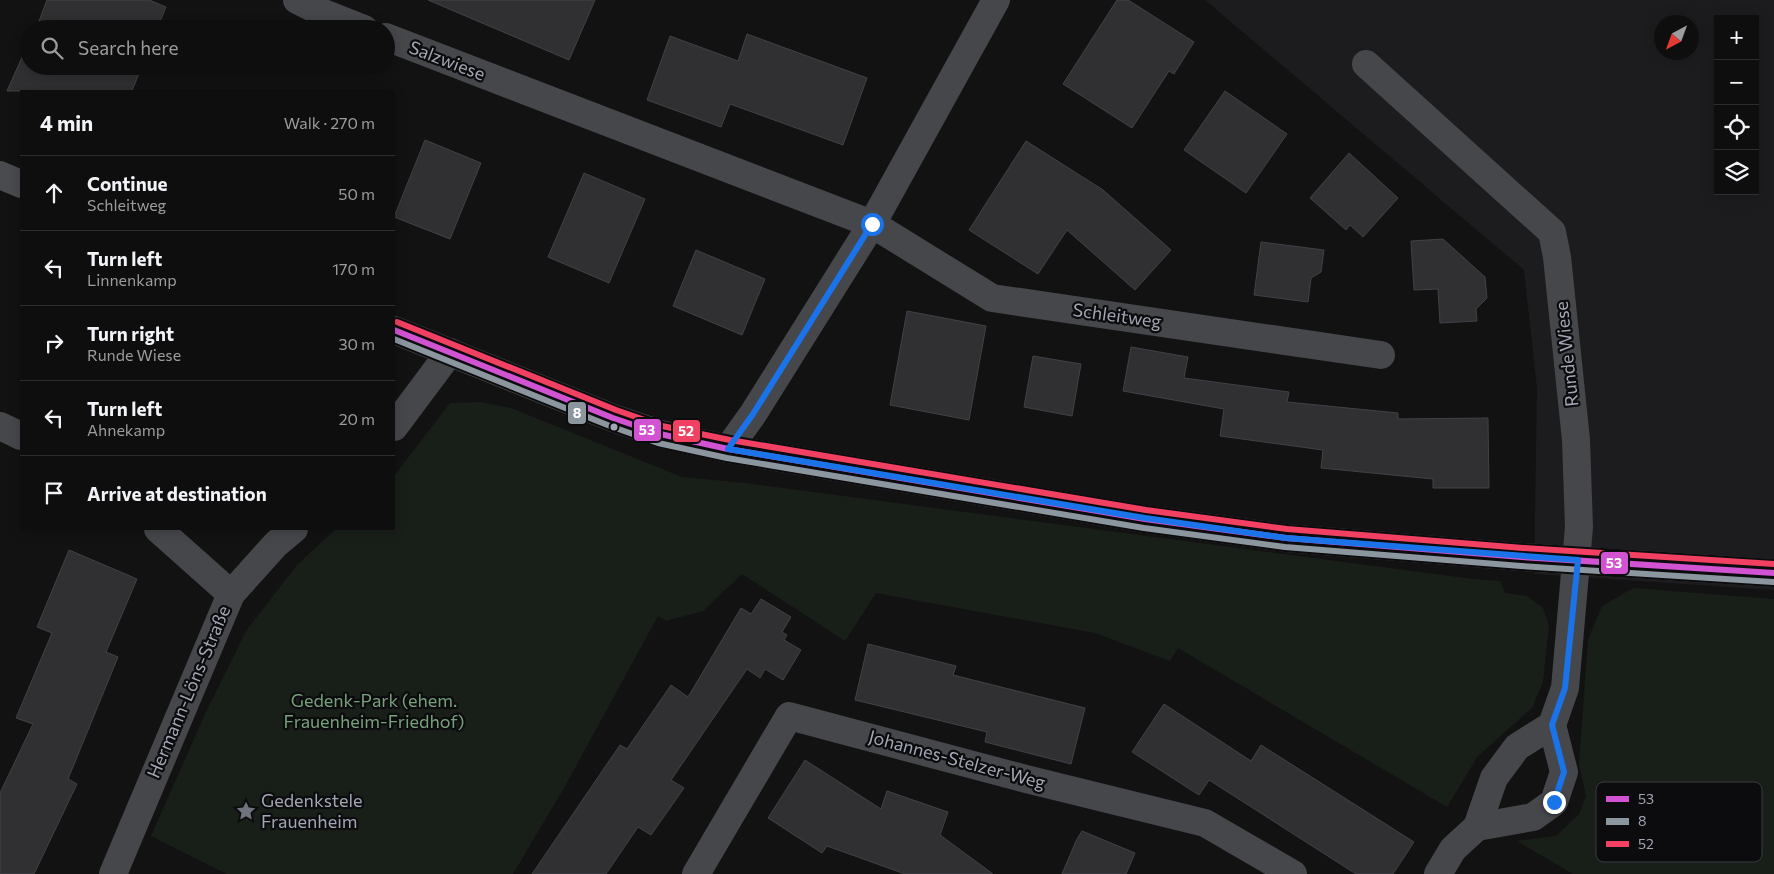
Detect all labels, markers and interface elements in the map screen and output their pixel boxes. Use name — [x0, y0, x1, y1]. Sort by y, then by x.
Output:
north arrow — [1654, 15, 1699, 60]
map controls — [1714, 15, 1759, 195]
button: + — [1714, 15, 1759, 60]
search box — [20, 20, 395, 75]
icon: search — [38, 34, 66, 62]
text: Search here — [78, 36, 178, 59]
street label: Salzwiese — [406, 36, 489, 85]
button: − — [1714, 60, 1759, 105]
button: locate — [1714, 105, 1759, 150]
text: 4 min — [40, 110, 93, 135]
text: Walk · 270 m — [284, 113, 375, 132]
button: layers — [1714, 150, 1759, 195]
text: Continue — [87, 172, 167, 195]
icon: ahead — [40, 179, 68, 207]
text: 50 m — [338, 184, 375, 203]
text: Schleitweg — [87, 195, 166, 214]
route start — [861, 213, 884, 236]
text: Turn left — [87, 247, 162, 270]
icon: left — [40, 254, 68, 282]
text: 170 m — [332, 259, 375, 278]
text: Linnenkamp — [87, 270, 177, 289]
street label: Schleitweg — [1071, 298, 1163, 332]
street label: Runde Wiese — [1550, 300, 1582, 408]
text: Turn right — [87, 322, 174, 345]
icon: right — [40, 329, 68, 357]
text: 30 m — [338, 334, 375, 353]
text: Runde Wiese — [87, 345, 181, 364]
text: Turn left — [87, 397, 162, 420]
line badge: 8 — [567, 401, 587, 425]
icon: left — [40, 404, 68, 432]
text: 8 — [573, 404, 582, 421]
text: 20 m — [339, 409, 375, 428]
line badge: 53 — [633, 418, 662, 442]
line badge: 52 — [672, 419, 701, 443]
text: Ahnekamp — [87, 420, 165, 439]
text: 53 — [639, 421, 655, 438]
unlabelled marker — [609, 422, 619, 432]
text: 52 — [678, 422, 694, 439]
icon: arrive — [40, 479, 68, 507]
text: Arrive at destination — [87, 482, 267, 505]
line badge: 53 — [1600, 551, 1629, 575]
text: 53 — [1606, 554, 1622, 571]
street label: Hermann-Löns-Straße — [142, 602, 234, 781]
park label: Gedenk-Park (ehem. Frauenheim-Friedhof) — [284, 689, 464, 732]
street label: Johannes-Stelzer-Weg — [867, 725, 1048, 793]
legend — [1596, 782, 1762, 862]
place label: Gedenkstele Frauenheim — [261, 789, 363, 832]
text: 53 — [1638, 790, 1654, 807]
route end — [1543, 791, 1566, 814]
place icon: Gedenkstele Frauenheim — [235, 800, 257, 822]
text: 8 — [1638, 812, 1647, 829]
text: 52 — [1638, 835, 1654, 852]

